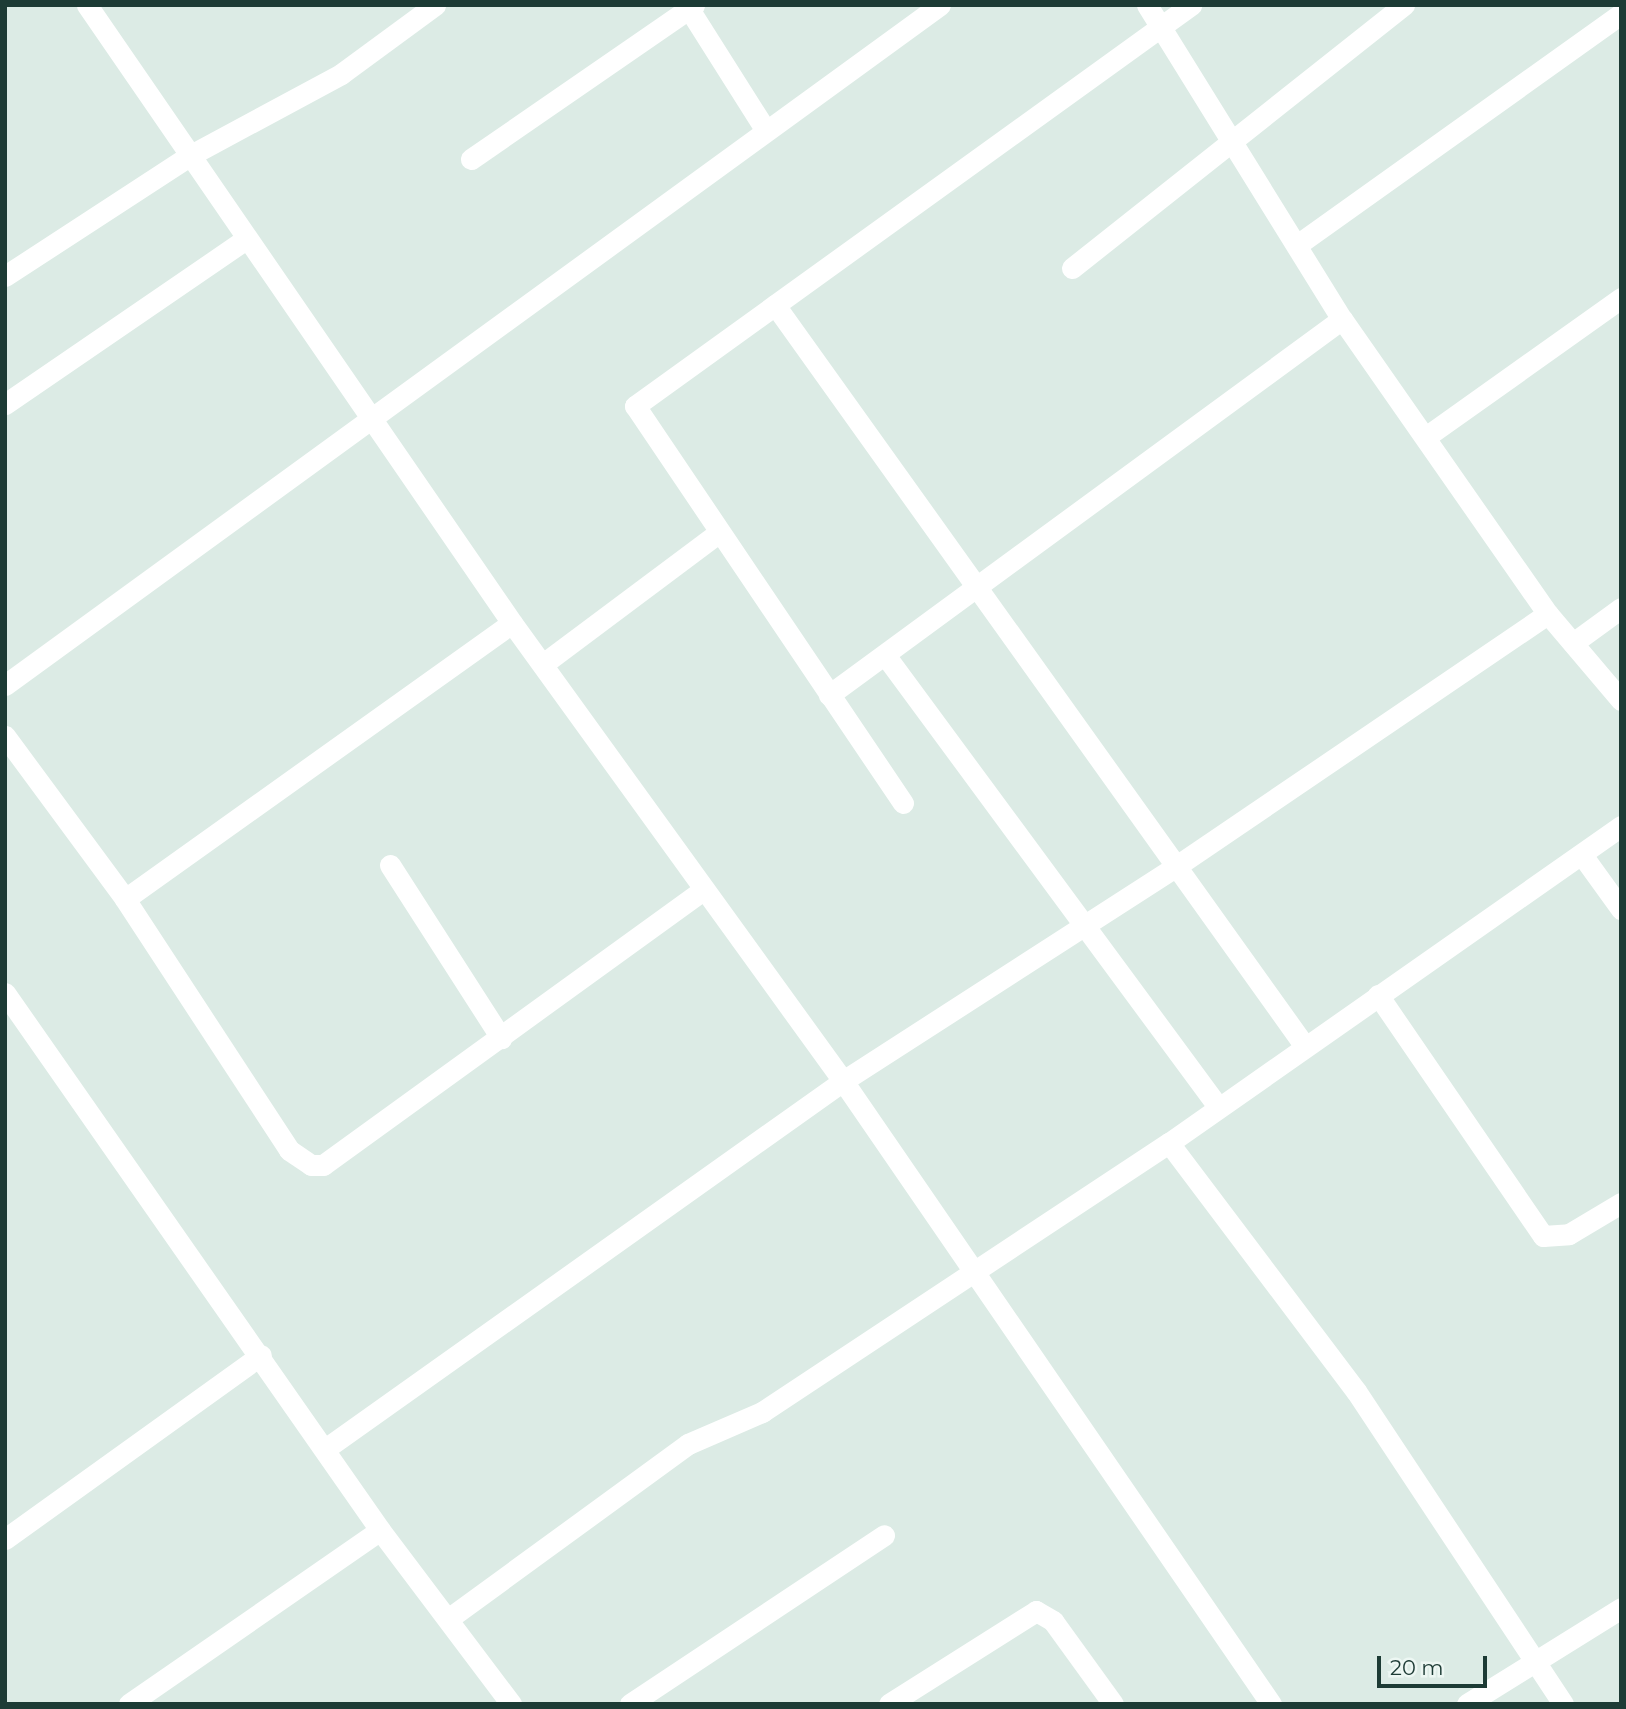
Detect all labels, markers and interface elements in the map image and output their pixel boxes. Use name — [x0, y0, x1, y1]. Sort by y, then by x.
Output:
scale bar — [1381, 1642, 1491, 1686]
text: 20 m — [1390, 1655, 1444, 1680]

